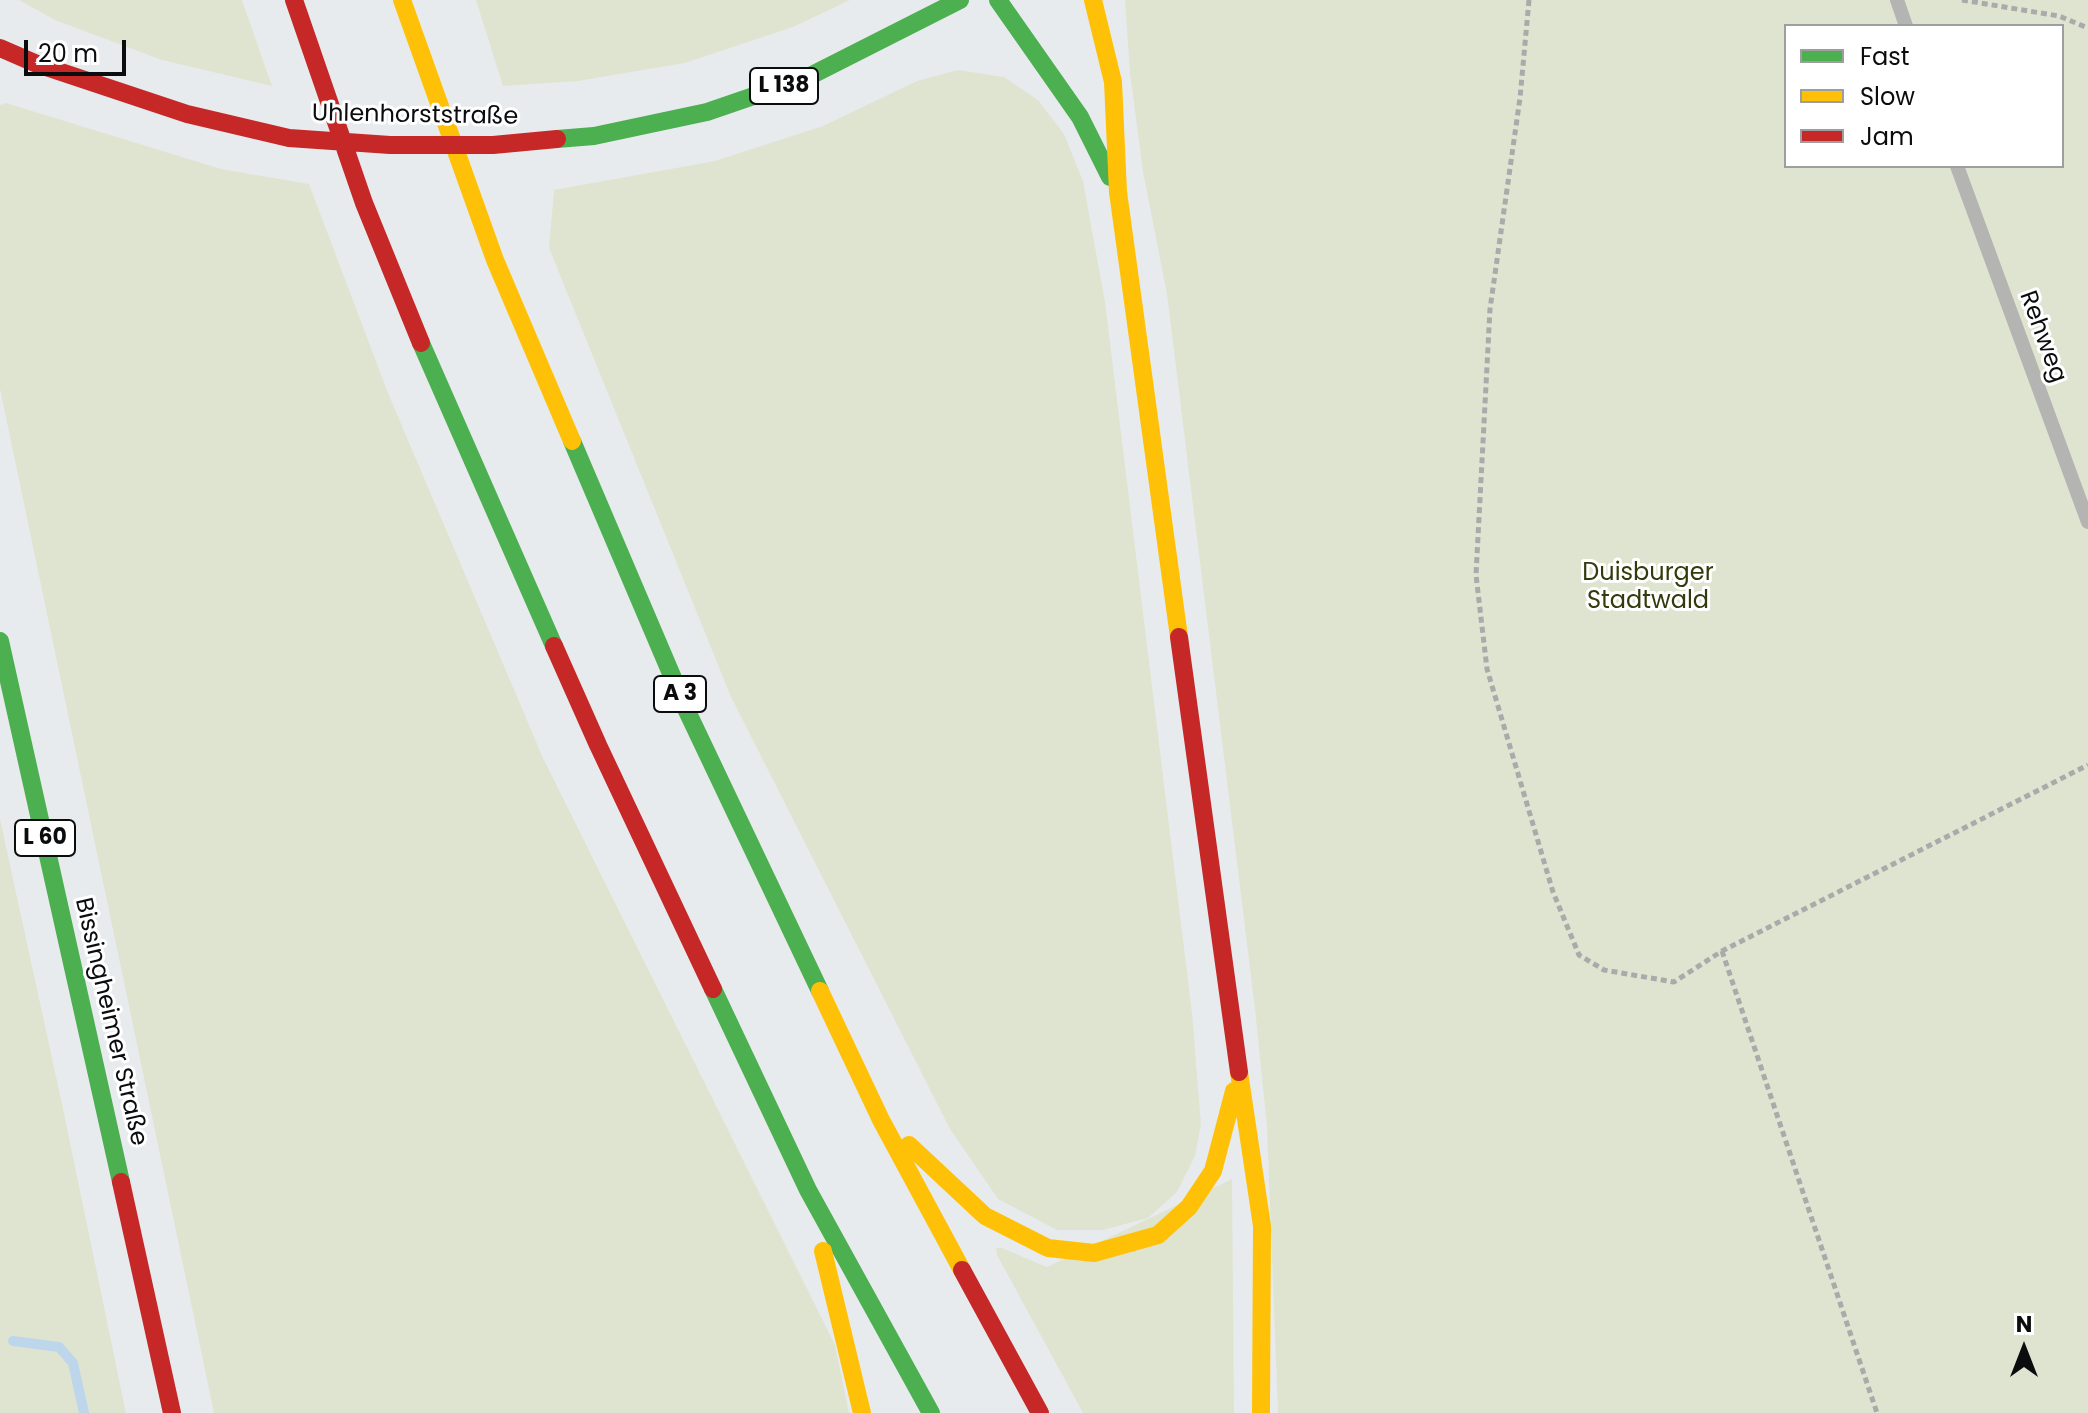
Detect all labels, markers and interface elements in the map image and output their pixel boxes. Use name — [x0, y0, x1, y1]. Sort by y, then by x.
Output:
scale bar — [28, 24, 130, 74]
legend — [1784, 24, 2064, 168]
text: 20 m — [38, 37, 98, 70]
text: Fast — [1860, 40, 1910, 73]
road number: L 138 — [750, 68, 818, 104]
text: Slow — [1860, 80, 1915, 113]
street label: Uhlenhorststraße — [312, 100, 518, 132]
text: Jam — [1860, 120, 1914, 153]
street label: Rehweg — [2012, 287, 2072, 387]
park label: Duisburger Stadtwald — [1582, 560, 1714, 616]
road number: A 3 — [654, 676, 706, 712]
road number: L 60 — [15, 820, 75, 856]
street label: Bissingheimer Straße — [67, 895, 153, 1149]
north arrow — [1984, 1309, 2064, 1389]
text: N — [2016, 1309, 2032, 1340]

